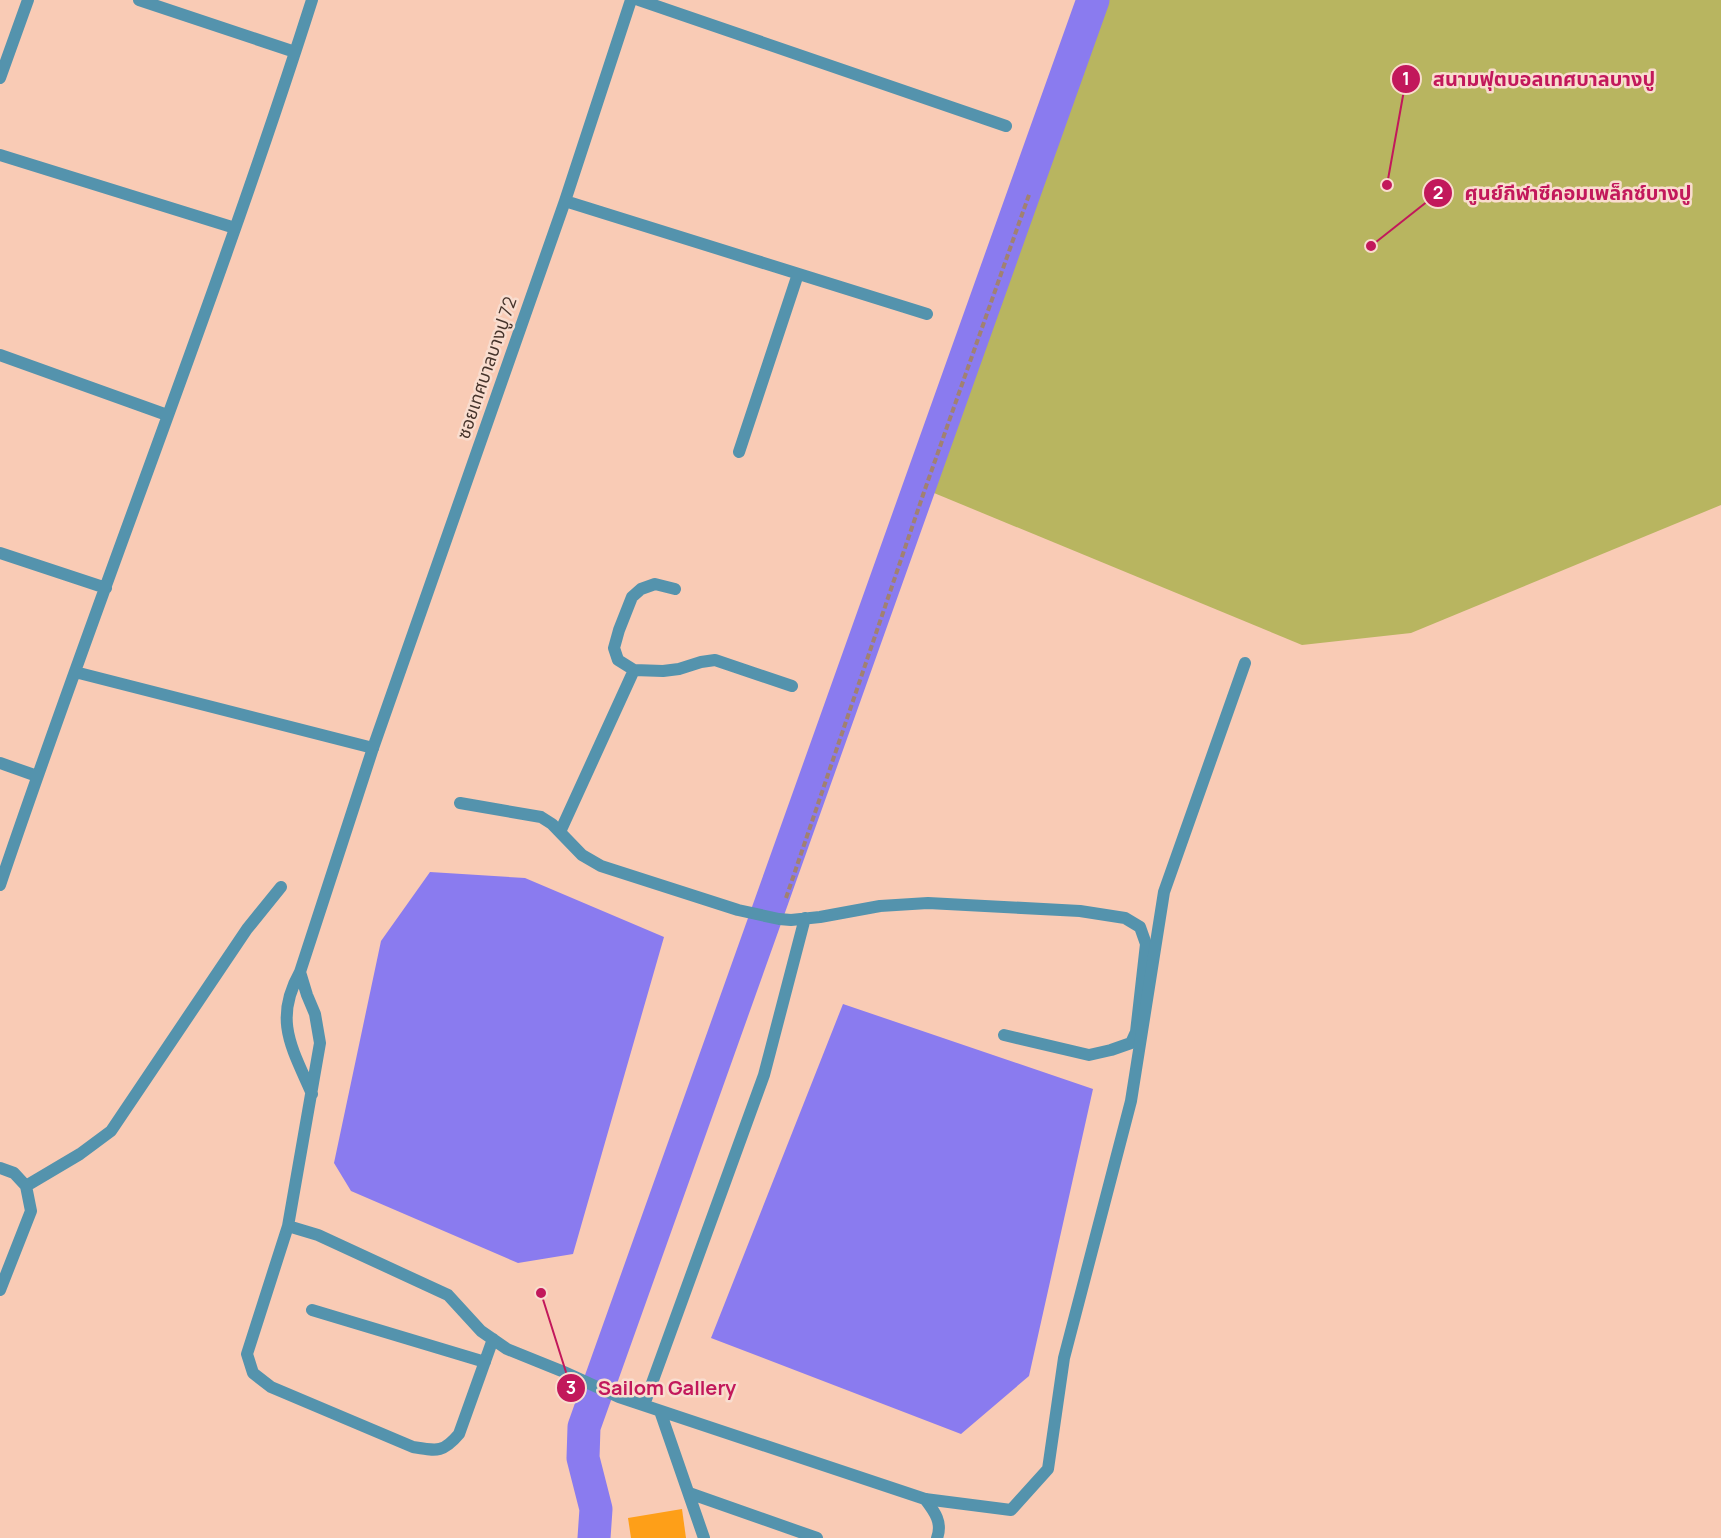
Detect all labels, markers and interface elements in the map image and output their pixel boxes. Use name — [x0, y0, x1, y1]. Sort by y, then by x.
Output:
callout: สนามฟุตบอลเทศบาลบางปู — [1391, 60, 1667, 98]
text: สนามฟุตบอลเทศบาลบางปู — [1433, 65, 1655, 92]
text: 1 — [1402, 66, 1410, 90]
callout: ศูนย์กีฬาซีคอมเพล็กซ์บางปู — [1423, 174, 1703, 212]
text: ศูนย์กีฬาซีคอมเพล็กซ์บางปู — [1465, 179, 1691, 206]
text: 2 — [1433, 180, 1443, 204]
street label: ซอยเทศบาลบางปู 72 — [451, 293, 523, 442]
callout: Sailom Gallery — [556, 1369, 748, 1407]
text: Sailom Gallery — [598, 1374, 737, 1401]
text: 3 — [566, 1375, 576, 1399]

